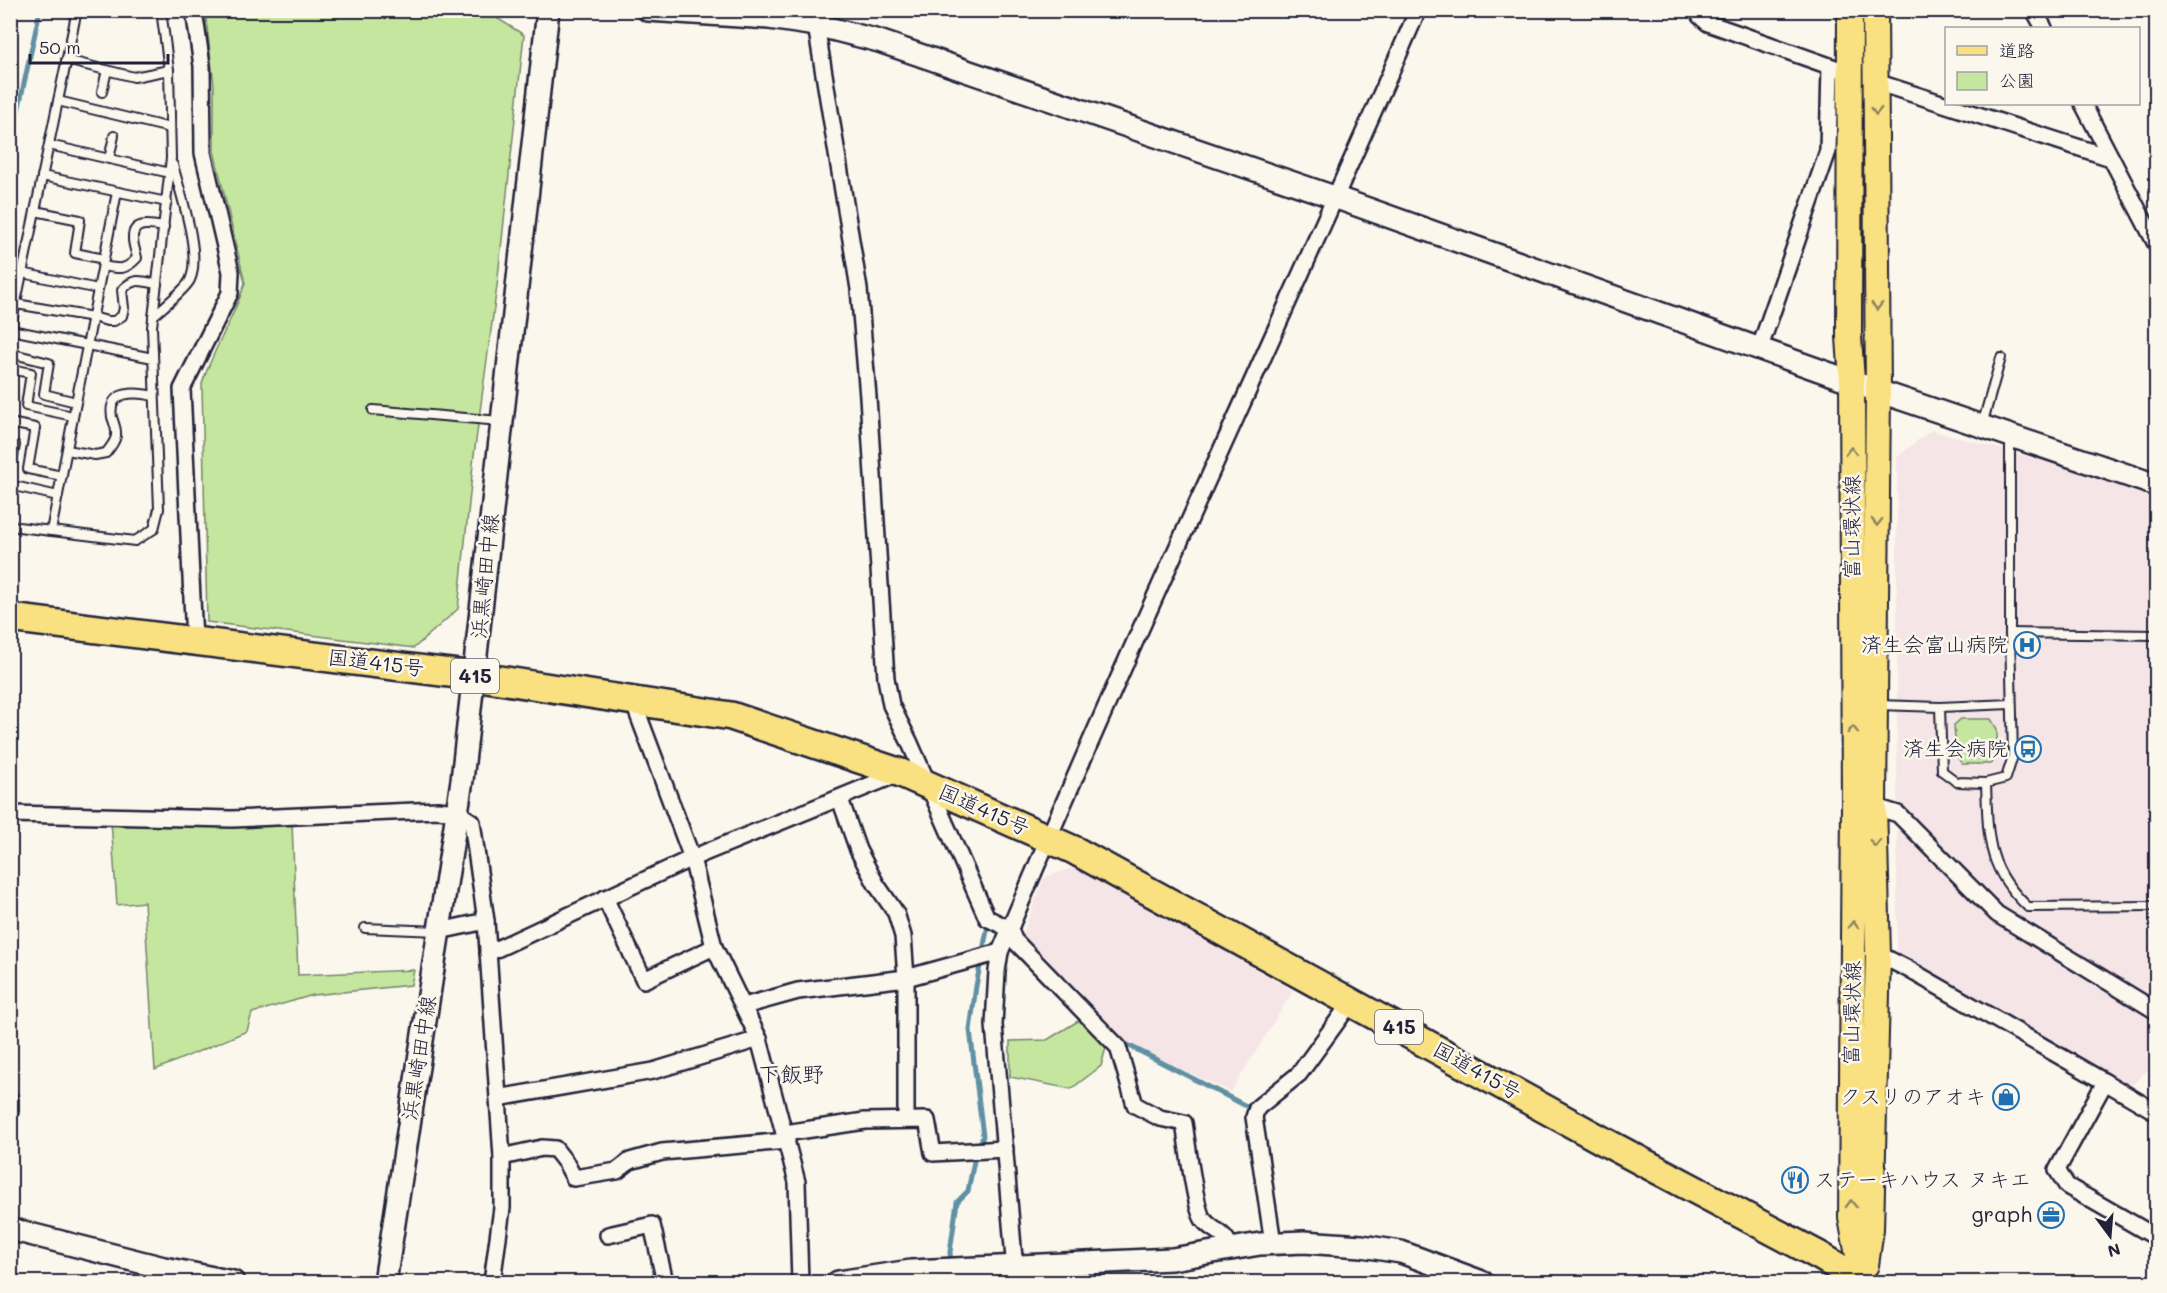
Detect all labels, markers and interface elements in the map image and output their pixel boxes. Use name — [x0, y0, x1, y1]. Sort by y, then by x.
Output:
scale bar — [30, 27, 168, 65]
legend — [1945, 27, 2140, 105]
text: 50 m — [39, 35, 81, 59]
text: 道路 — [1999, 38, 2035, 62]
text: 公園 — [1999, 68, 2035, 92]
one-way arrow — [1870, 106, 1882, 115]
one-way arrow — [1871, 301, 1883, 310]
one-way arrow — [1845, 446, 1857, 455]
street label: 富山環状線 — [1837, 475, 1864, 580]
street label: 浜黒崎田中線 — [463, 512, 504, 640]
one-way arrow — [1871, 517, 1883, 526]
place label: 済生会富山病院 — [1861, 630, 2008, 657]
hospital icon: 済生会富山病院 — [2012, 630, 2042, 660]
street label: 国道415号 — [326, 642, 426, 681]
road number: 415 — [451, 659, 499, 693]
one-way arrow — [1847, 725, 1859, 734]
place label: 済生会病院 — [1903, 734, 2008, 761]
bus stop icon: 済生会病院 — [2013, 734, 2043, 764]
street label: 国道415号 — [935, 777, 1034, 841]
one-way arrow — [1869, 838, 1881, 847]
one-way arrow — [1846, 920, 1859, 929]
street label: 富山環状線 — [1836, 960, 1865, 1066]
street label: 浜黒崎田中線 — [394, 993, 441, 1122]
road number: 415 — [1375, 1010, 1423, 1044]
street label: 国道415号 — [1429, 1034, 1527, 1105]
district label: 下飯野 — [758, 1059, 824, 1088]
place label: クスリのアオキ — [1839, 1082, 1986, 1109]
shop icon: クスリのアオキ — [1991, 1082, 2021, 1112]
restaurant icon: ステーキハウス ヌキエ — [1780, 1165, 1810, 1195]
place label: ステーキハウス ヌキエ — [1814, 1165, 2031, 1192]
one-way arrow — [1845, 1199, 1857, 1208]
place label: graph — [1971, 1200, 2032, 1227]
office icon: graph — [2036, 1200, 2066, 1230]
north arrow — [2080, 1206, 2140, 1266]
text: N — [2106, 1239, 2123, 1263]

